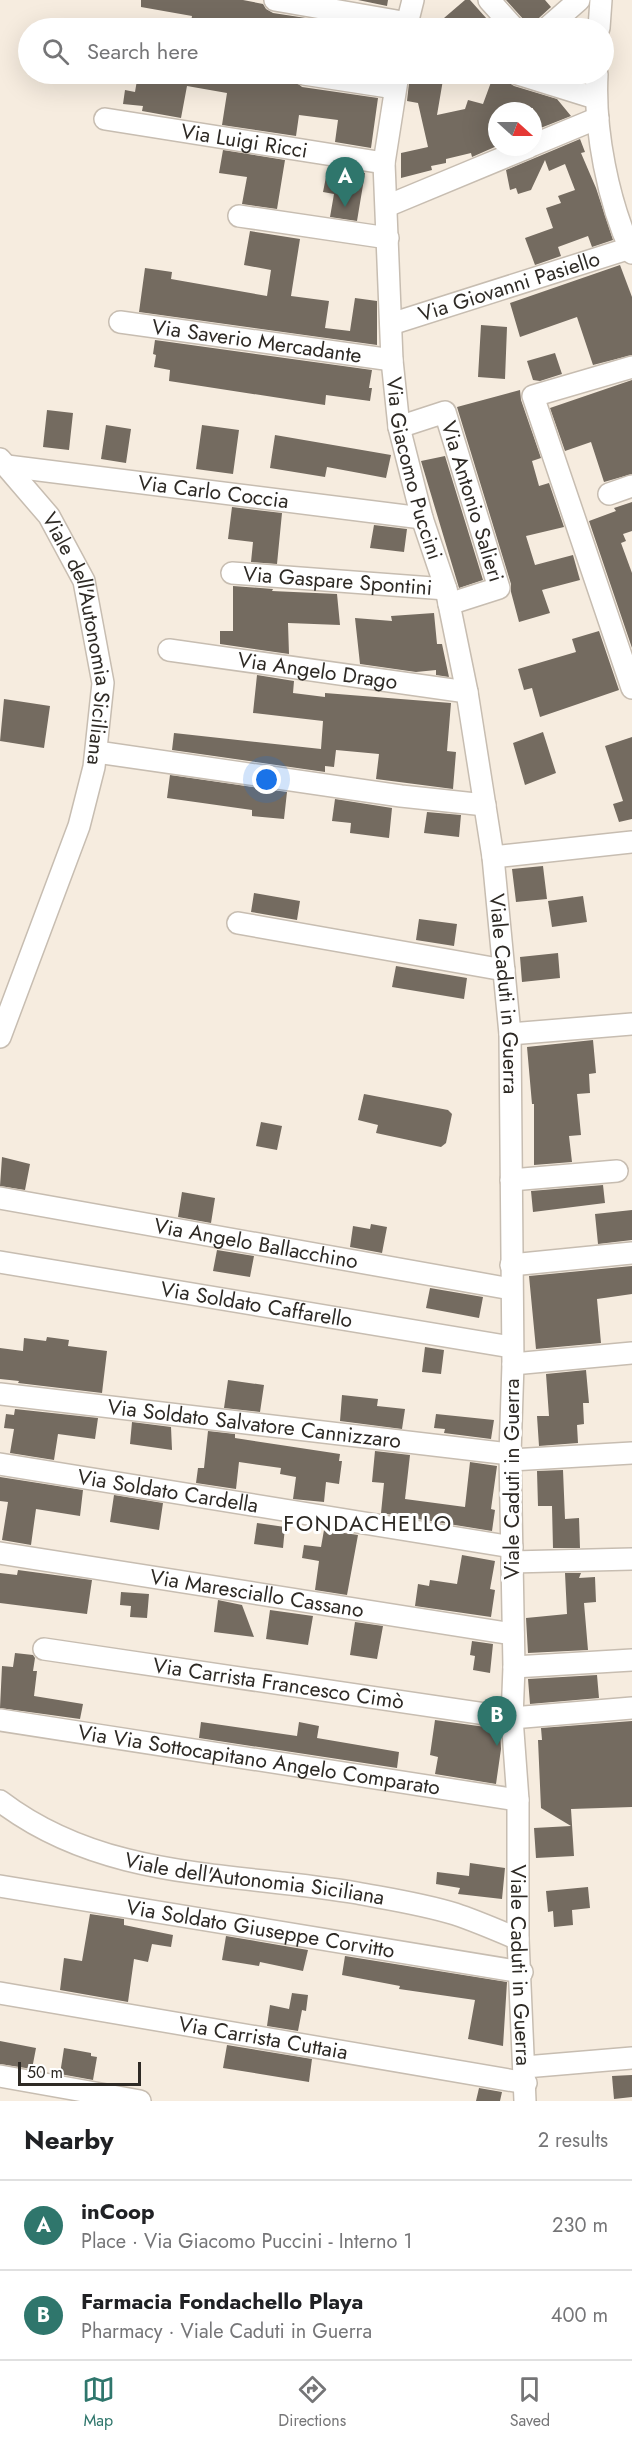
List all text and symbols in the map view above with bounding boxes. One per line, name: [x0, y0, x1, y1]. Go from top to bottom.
search box: [18, 18, 614, 84]
icon: search: [39, 35, 72, 68]
text: Search here: [87, 35, 198, 67]
north arrow: [488, 102, 542, 156]
street label: Via Luigi Ricci: [179, 116, 310, 166]
pin: A: [326, 158, 364, 207]
street label: Via Giovanni Pasiello: [415, 244, 604, 329]
street label: Via Saverio Mercadante: [150, 312, 364, 371]
street label: Via Giacomo Puccini: [379, 375, 450, 564]
street label: Via Antonio Salieri: [434, 417, 511, 586]
street label: Via Carlo Coccia: [136, 468, 290, 516]
street label: Viale dell'Autonomia Siciliana: [35, 507, 118, 767]
street label: Via Gaspare Spontini: [242, 559, 433, 603]
street label: Via Angelo Drago: [236, 645, 399, 697]
your location: [252, 765, 281, 794]
street label: Viale Caduti in Guerra: [482, 892, 526, 1094]
street label: Via Angelo Ballacchino: [152, 1211, 360, 1276]
street label: Via Soldato Caffarello: [158, 1274, 355, 1335]
street label: Viale Caduti in Guerra: [497, 1378, 527, 1580]
street label: Via Soldato Salvatore Cannizzaro: [106, 1392, 403, 1456]
street label: Via Soldato Cardella: [75, 1462, 260, 1521]
district label: FONDACHELLO: [283, 1507, 453, 1539]
street label: Via Maresciallo Cassano: [148, 1562, 366, 1625]
street label: Via Carrista Francesco Cimò: [151, 1650, 406, 1717]
pin: B: [478, 1696, 516, 1746]
street label: Via Via Sottocapitano Angelo Comparato: [76, 1717, 442, 1803]
street label: Viale dell'Autonomia Siciliana: [121, 1845, 387, 1913]
street label: Viale Caduti in Guerra: [503, 1865, 538, 2066]
street label: Via Soldato Giuseppe Corvitto: [124, 1892, 397, 1966]
street label: Via Carrista Cuttaia: [176, 2009, 350, 2067]
scale bar: [18, 2059, 141, 2086]
text: 50 m: [27, 2061, 63, 2084]
text: Nearby: [24, 2121, 113, 2159]
text: 2 results: [538, 2126, 608, 2155]
text: inCoop: [81, 2195, 155, 2227]
text: A: [36, 2211, 51, 2240]
text: 230 m: [552, 2211, 608, 2240]
text: Place · Via Giacomo Puccini - Interno 1: [81, 2227, 412, 2256]
text: Farmacia Fondachello Playa: [81, 2285, 363, 2317]
text: B: [37, 2301, 50, 2330]
text: 400 m: [551, 2301, 608, 2330]
text: Pharmacy · Viale Caduti in Guerra: [81, 2317, 372, 2346]
tab: Map: [82, 2373, 115, 2432]
tab: Directions: [278, 2373, 346, 2432]
tab: Saved: [510, 2373, 550, 2432]

